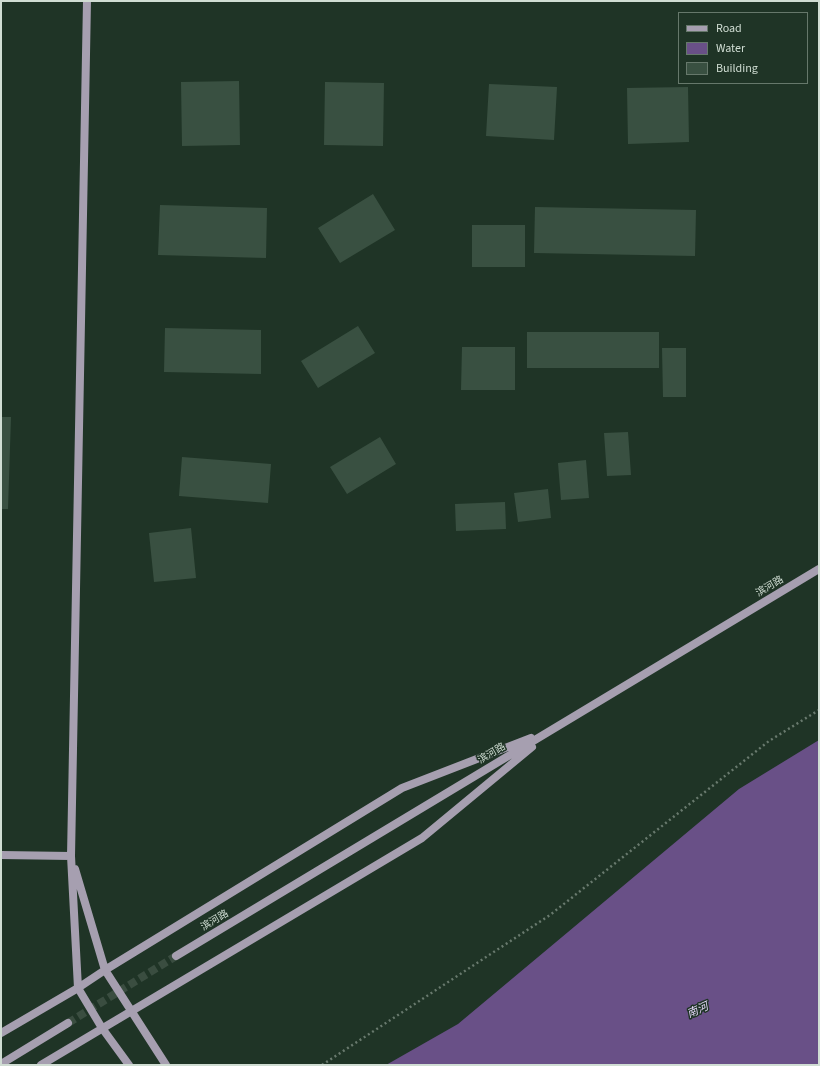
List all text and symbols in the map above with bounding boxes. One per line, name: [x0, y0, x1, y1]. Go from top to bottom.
legend: [678, 12, 808, 84]
text: Road: [716, 20, 742, 37]
text: Water: [716, 40, 745, 57]
text: Building: [716, 60, 758, 77]
street label: 滨河路: [754, 574, 786, 600]
street label: 滨河路: [476, 741, 508, 767]
street label: 滨河路: [199, 908, 231, 934]
water label: 南河: [685, 1000, 711, 1022]

